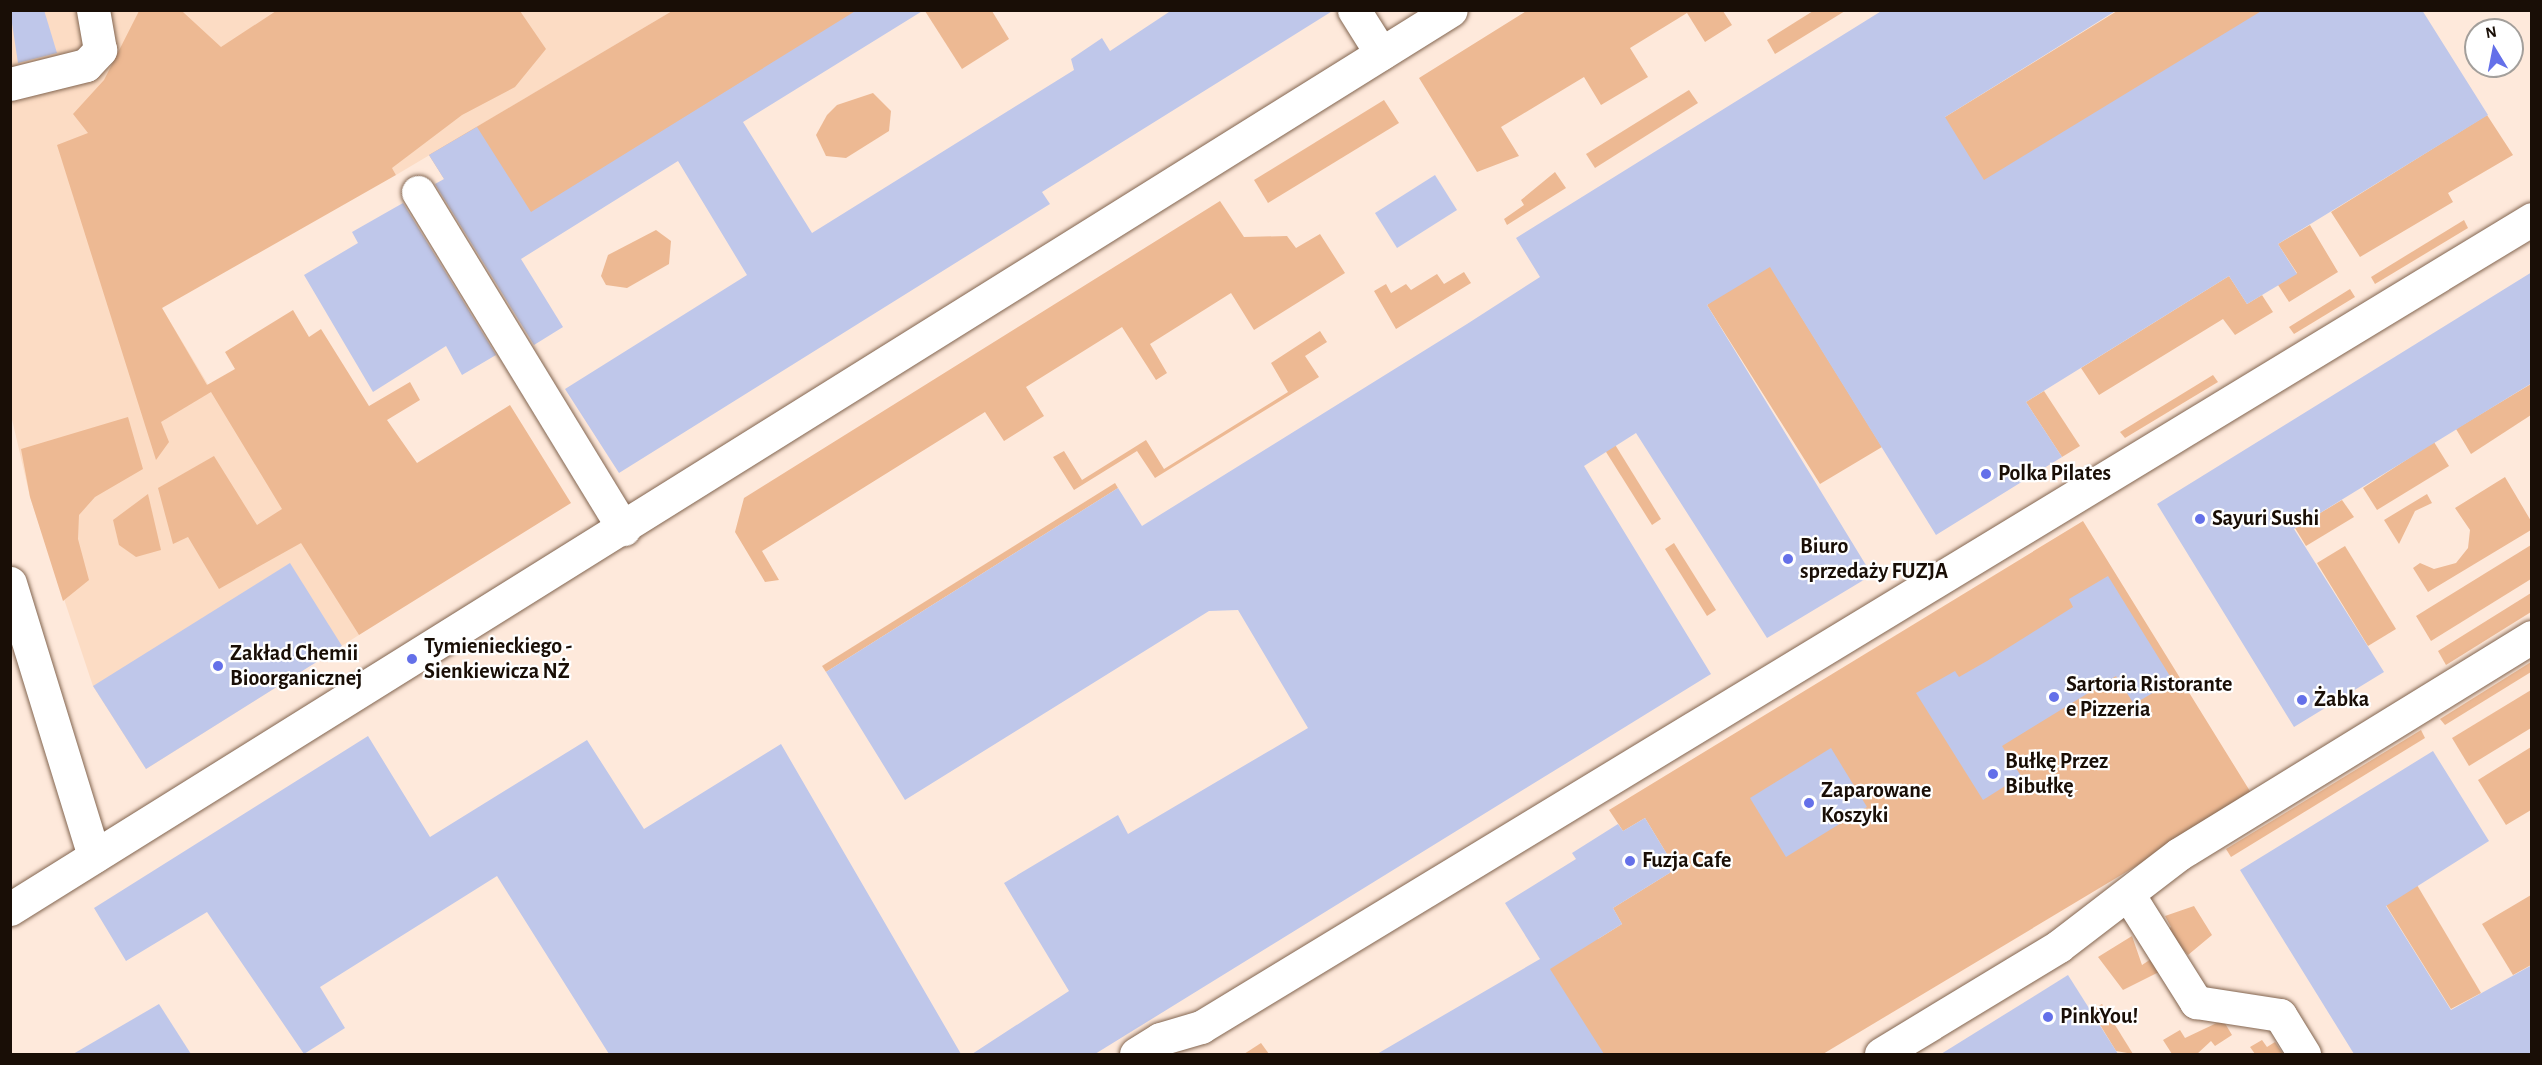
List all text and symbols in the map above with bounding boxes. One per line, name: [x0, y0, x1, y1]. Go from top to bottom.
north arrow: [2464, 18, 2524, 78]
text: N: [2484, 23, 2498, 41]
place label: Polka Pilates: [1998, 461, 2111, 487]
marker: Polka Pilates: [1979, 467, 1993, 481]
place label: Sayuri Sushi: [2212, 506, 2319, 532]
marker: Sayuri Sushi: [2193, 512, 2207, 526]
place label: Biuro sprzedaży FUZJA: [1800, 533, 1948, 584]
marker: Biuro sprzedaży FUZJA: [1781, 552, 1795, 566]
place label: Tymienieckiego - Sienkiewicza NŻ: [424, 633, 572, 684]
place label: Zakład Chemii Bioorganicznej: [230, 640, 362, 692]
marker: Tymienieckiego - Sienkiewicza NŻ: [405, 652, 419, 666]
marker: Zakład Chemii Bioorganicznej: [211, 659, 225, 673]
place label: Sartoria Ristorante e Pizzeria: [2066, 671, 2232, 722]
place label: Żabka: [2314, 687, 2369, 713]
marker: Sartoria Ristorante e Pizzeria: [2047, 690, 2061, 704]
marker: Żabka: [2295, 693, 2309, 707]
place label: Bułkę Przez Bibułkę: [2005, 748, 2108, 800]
marker: Bułkę Przez Bibułkę: [1986, 767, 2000, 781]
place label: Zaparowane Koszyki: [1821, 777, 1931, 828]
marker: Zaparowane Koszyki: [1802, 796, 1816, 810]
place label: Fuzja Cafe: [1642, 848, 1731, 874]
marker: Fuzja Cafe: [1623, 854, 1637, 868]
place label: PinkYou!: [2060, 1004, 2138, 1030]
marker: PinkYou!: [2041, 1010, 2055, 1024]

